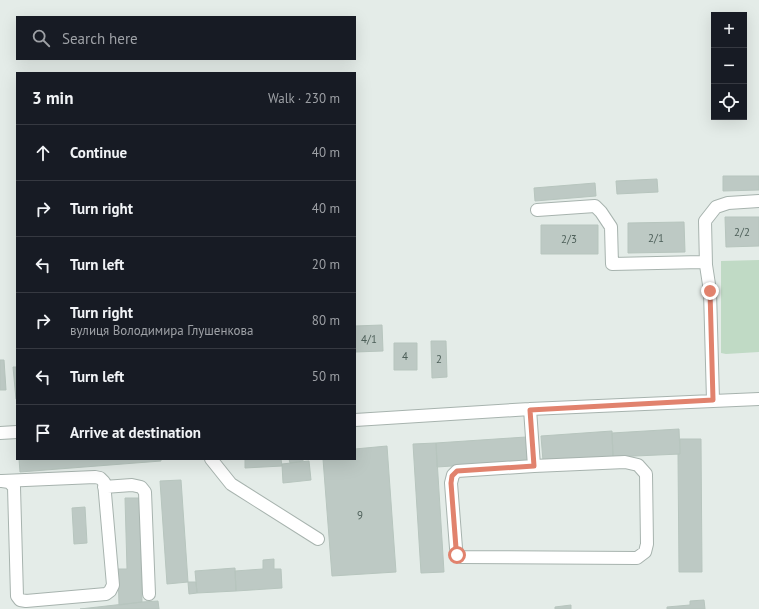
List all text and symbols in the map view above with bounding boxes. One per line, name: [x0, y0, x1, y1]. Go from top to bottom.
map controls: [711, 12, 747, 120]
button: +: [711, 12, 747, 48]
search box: [16, 16, 356, 60]
icon: search: [30, 27, 52, 49]
text: Search here: [62, 29, 138, 48]
button: −: [711, 48, 747, 84]
button: locate: [711, 84, 747, 120]
text: 3 min: [32, 87, 73, 109]
text: Walk · 230 m: [268, 90, 340, 107]
icon: ahead: [32, 142, 54, 164]
text: Continue: [70, 143, 127, 162]
text: 40 m: [312, 144, 340, 161]
icon: right: [32, 198, 54, 220]
text: Turn right: [70, 199, 133, 218]
text: 40 m: [312, 200, 340, 217]
house number: 2/2: [734, 225, 750, 239]
house number: 2/1: [648, 231, 664, 245]
house number: 2/3: [561, 232, 577, 246]
icon: left: [32, 254, 54, 276]
text: Turn left: [70, 255, 124, 274]
text: 20 m: [312, 256, 340, 273]
route end: [701, 282, 719, 300]
text: Turn right: [70, 303, 133, 322]
icon: right: [32, 310, 54, 332]
text: 80 m: [312, 312, 340, 329]
text: вулиця Володимира Глушенкова: [70, 322, 253, 339]
house number: 4/1: [361, 332, 377, 346]
house number: 4: [402, 349, 408, 363]
house number: 2: [436, 352, 442, 366]
icon: left: [32, 366, 54, 388]
text: Turn left: [70, 367, 124, 386]
text: 50 m: [312, 368, 340, 385]
icon: arrive: [32, 422, 54, 444]
text: Arrive at destination: [70, 423, 201, 442]
house number: 9: [357, 508, 363, 522]
route start: [448, 546, 466, 564]

